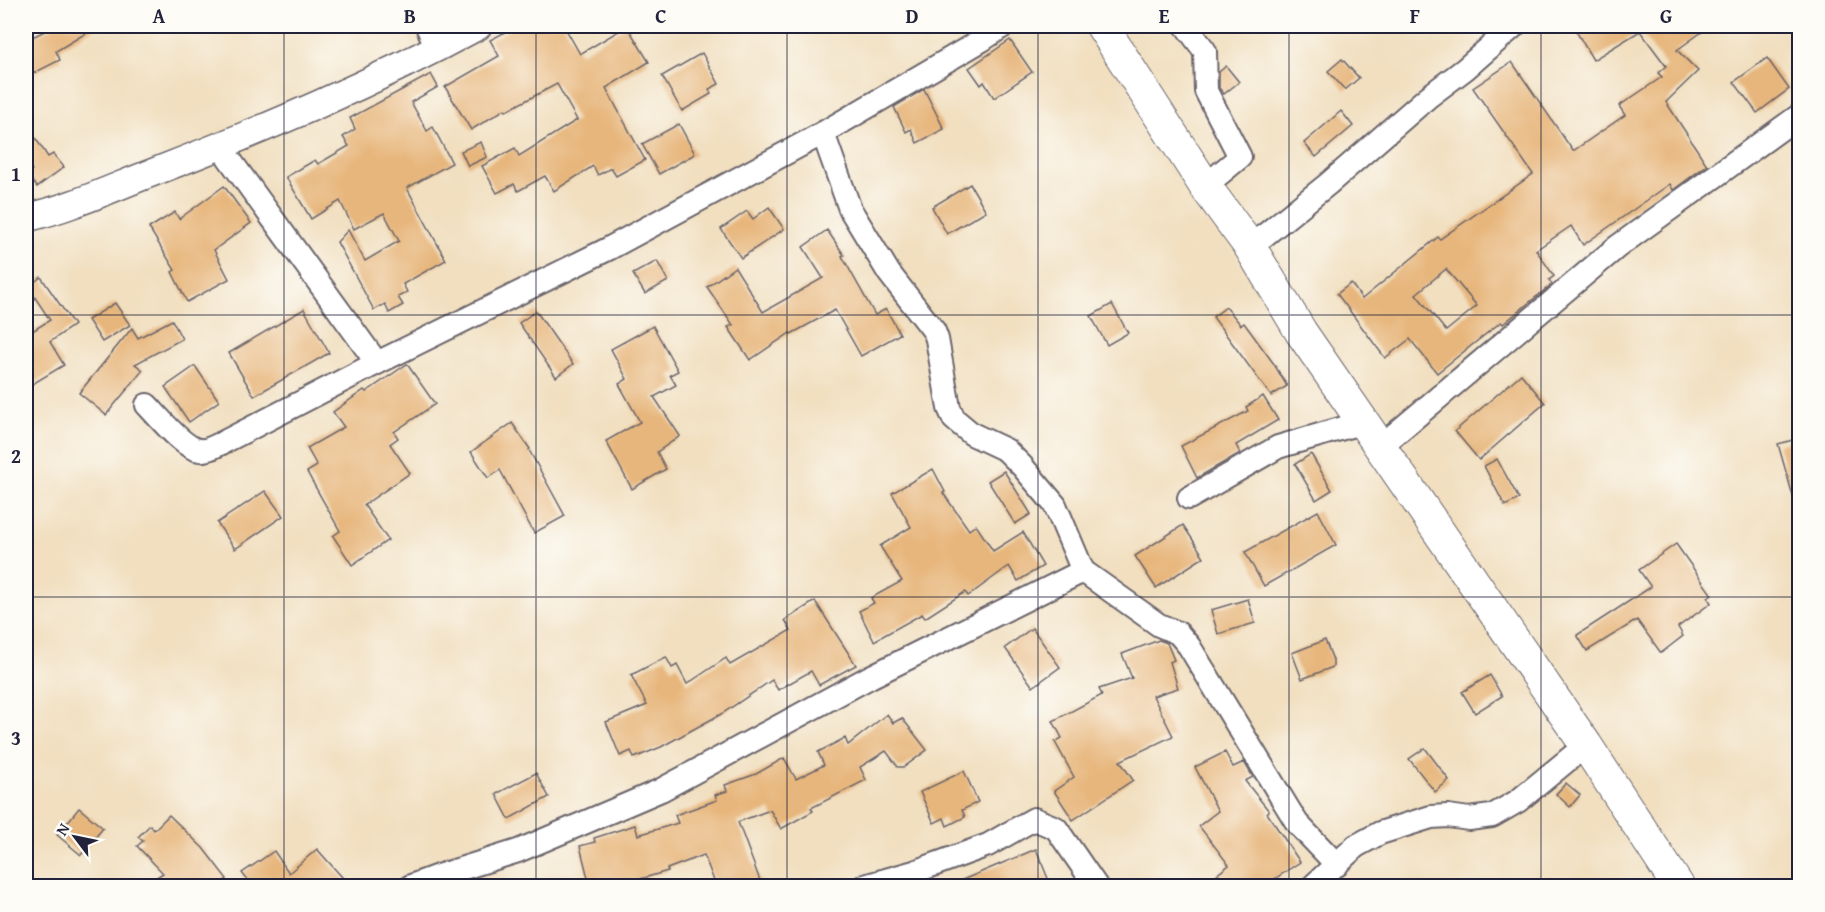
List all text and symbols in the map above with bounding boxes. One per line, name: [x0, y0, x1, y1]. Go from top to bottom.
text: A: [153, 1, 166, 30]
text: B: [404, 1, 416, 30]
text: C: [655, 1, 667, 30]
text: D: [905, 1, 919, 30]
text: E: [1159, 1, 1170, 30]
text: F: [1410, 1, 1420, 30]
text: G: [1660, 1, 1672, 30]
text: 1: [11, 159, 21, 188]
text: 2: [11, 441, 21, 470]
text: 3: [11, 723, 21, 752]
north arrow: [45, 807, 105, 867]
text: N: [49, 818, 75, 840]

